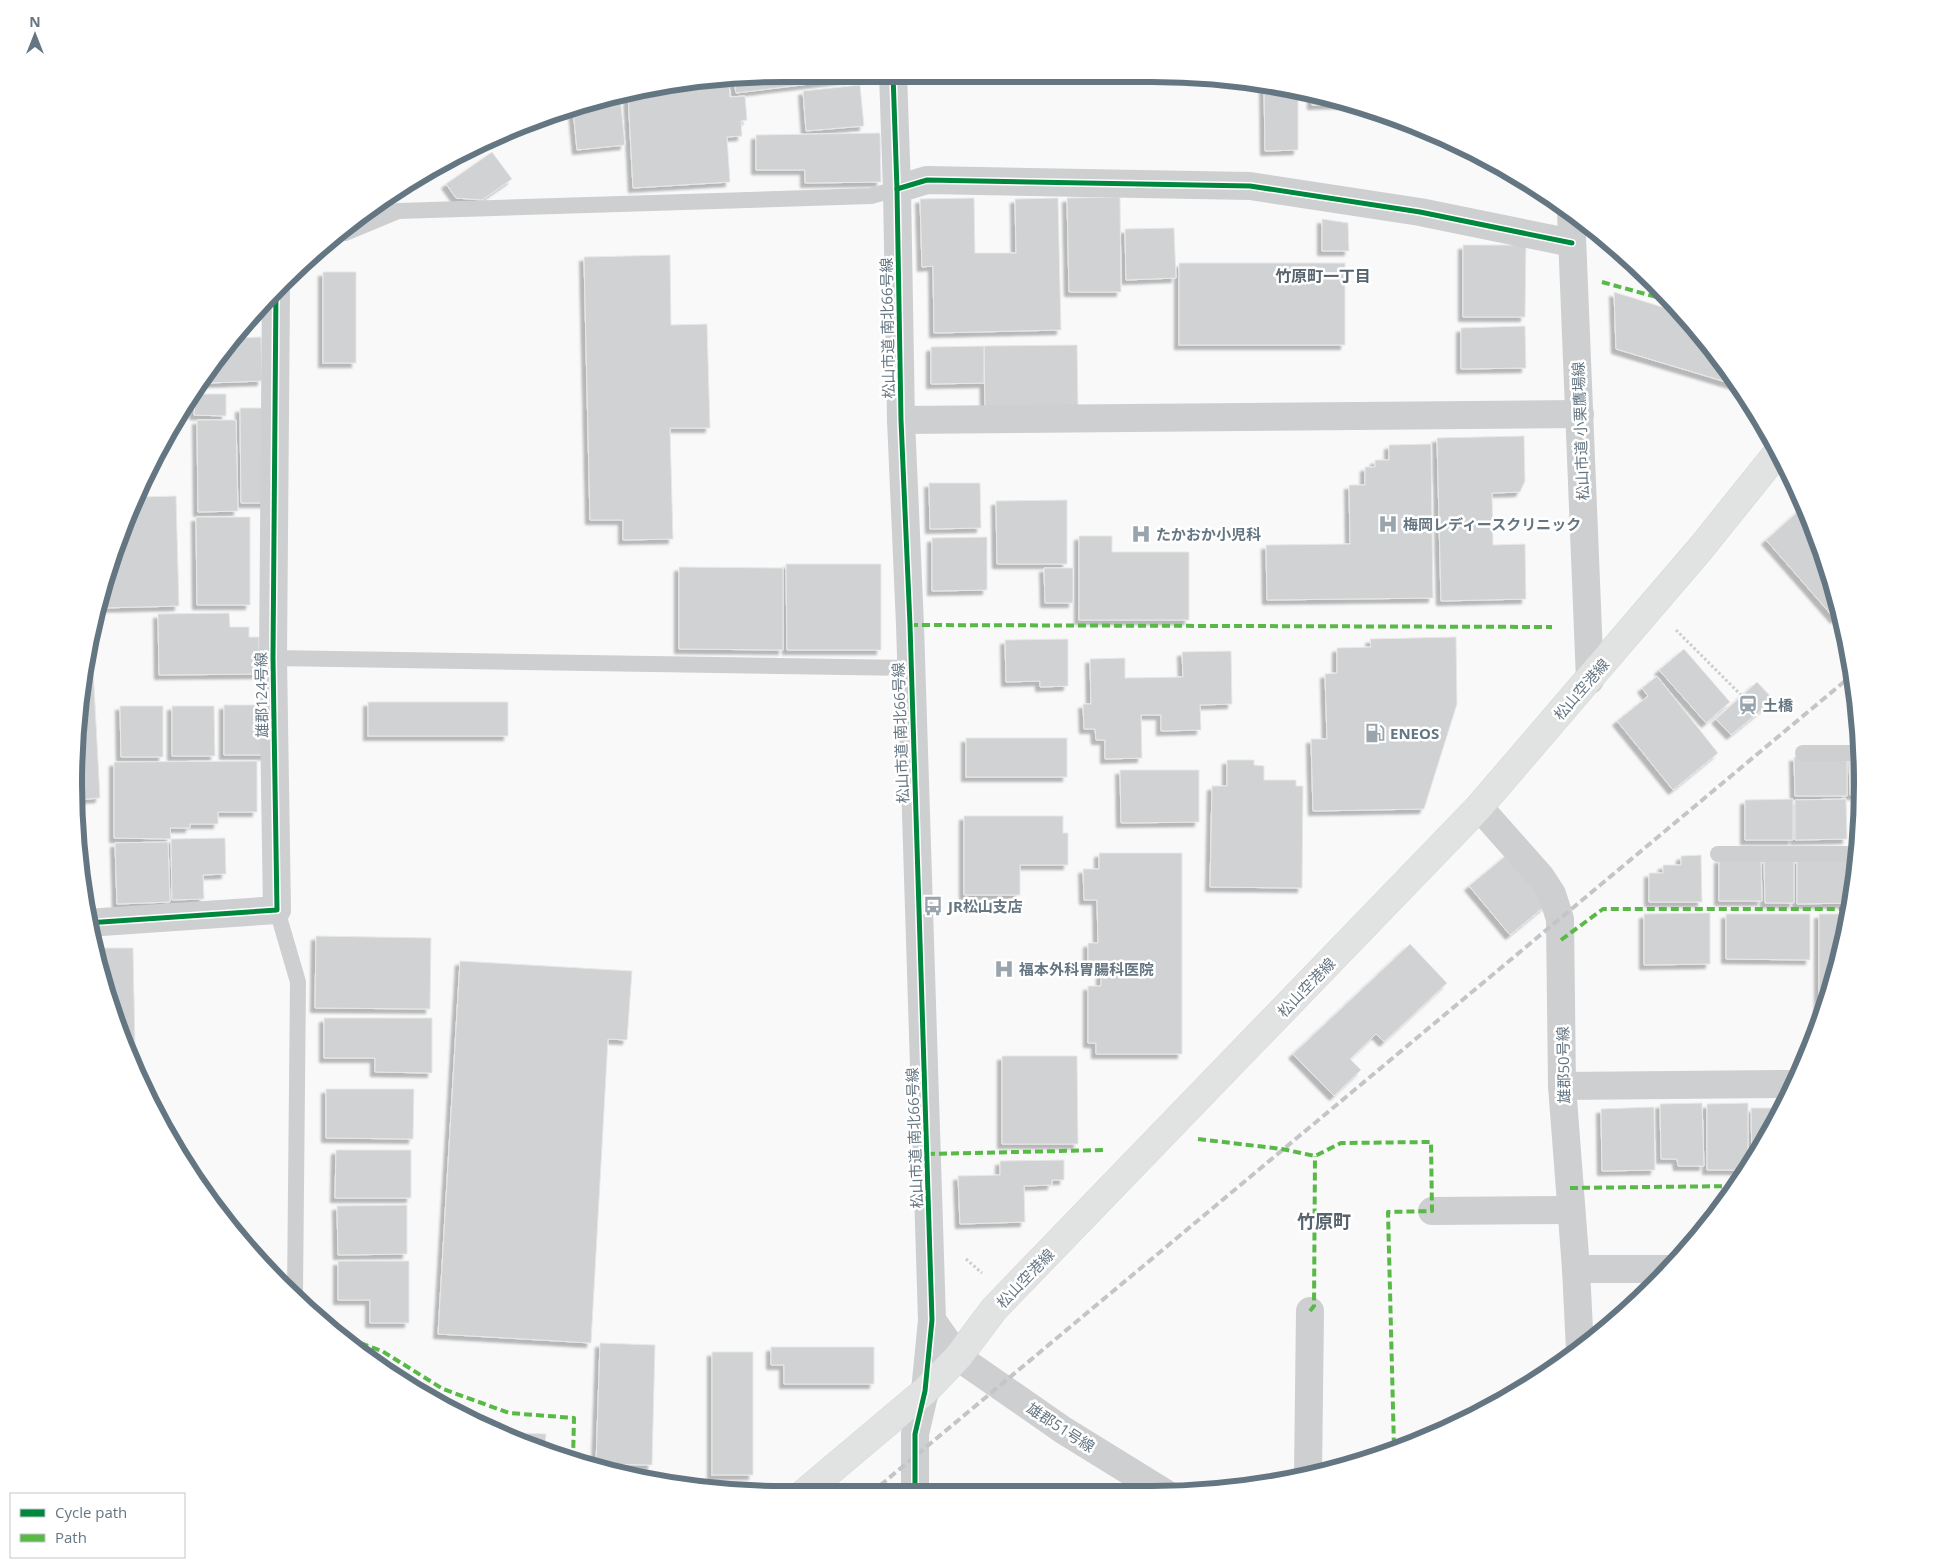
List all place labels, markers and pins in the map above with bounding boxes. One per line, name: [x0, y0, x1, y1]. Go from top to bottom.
hospital icon: 梅岡レディースクリニック: [1377, 513, 1399, 535]
place label: 梅岡レディースクリニック: [1403, 514, 1581, 534]
hospital icon: たかおか小児科: [1130, 523, 1152, 545]
place label: たかおか小児科: [1156, 524, 1261, 544]
station icon: 土橋: [1737, 694, 1759, 716]
place label: 土橋: [1763, 695, 1794, 715]
fuel station icon: ENEOS: [1364, 722, 1386, 744]
place label: ENEOS: [1390, 723, 1439, 743]
bus stop icon: JR松山支店: [922, 895, 944, 917]
place label: JR松山支店: [946, 896, 1023, 916]
hospital icon: 福本外科胃腸科医院: [993, 958, 1015, 980]
place label: 福本外科胃腸科医院: [1018, 959, 1154, 979]

